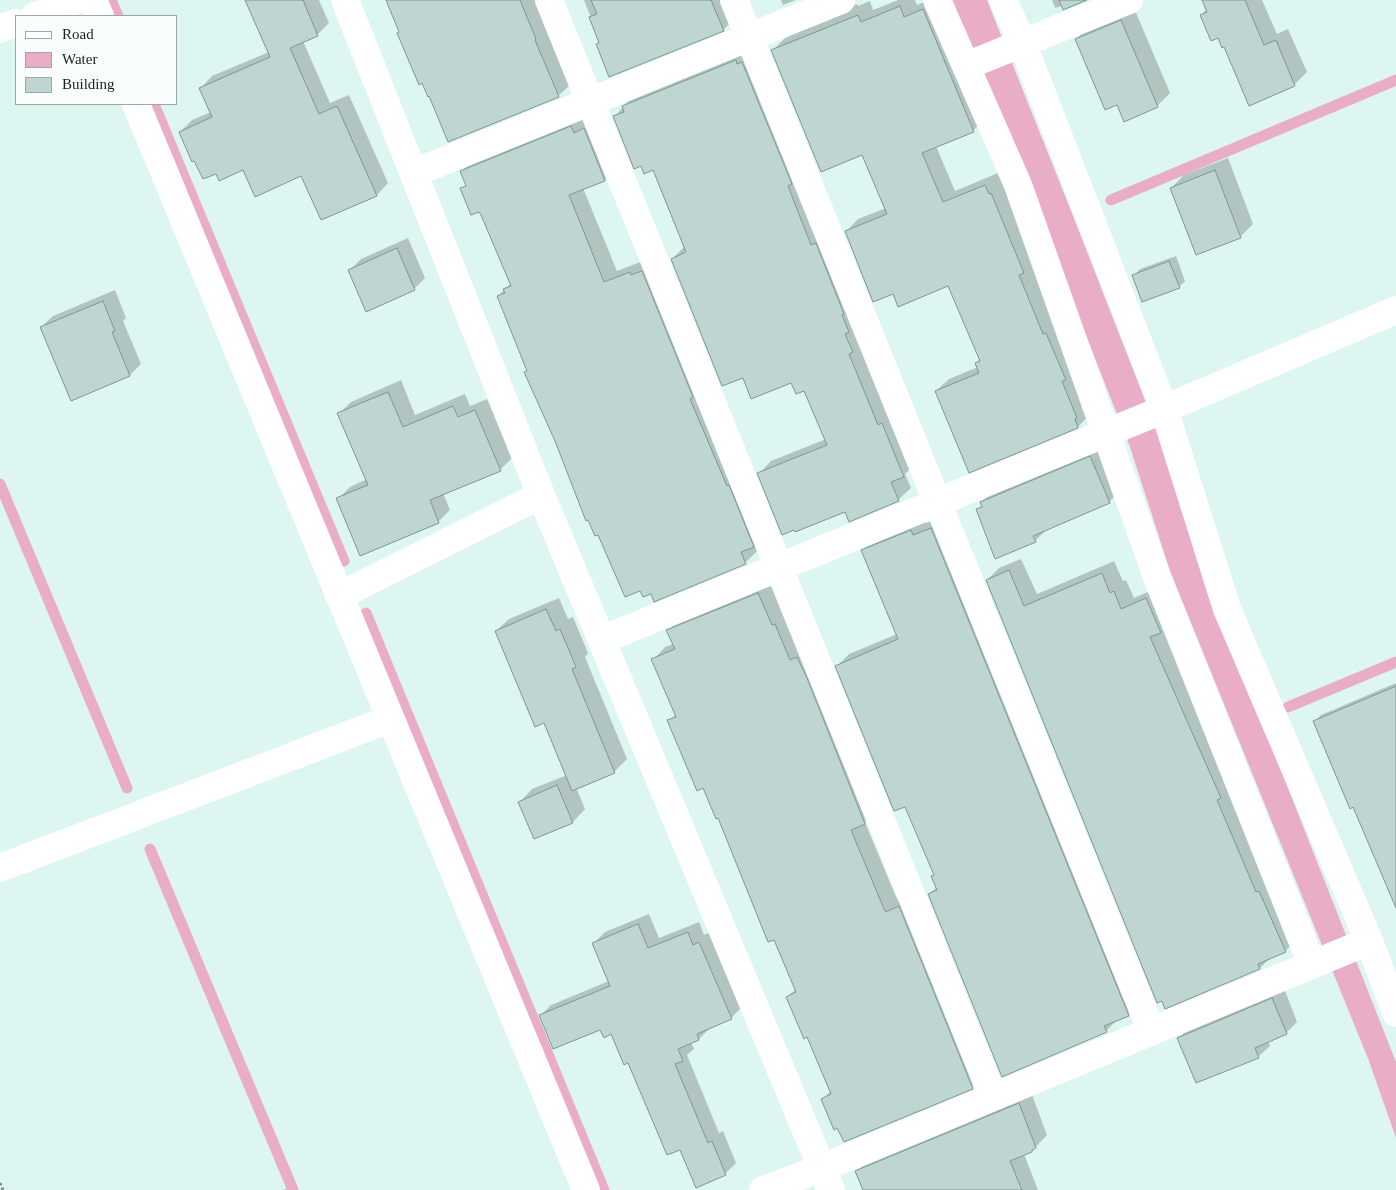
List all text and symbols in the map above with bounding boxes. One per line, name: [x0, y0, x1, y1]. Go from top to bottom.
legend: [15, 15, 178, 105]
text: Road: [62, 26, 94, 42]
text: Water: [62, 51, 97, 67]
text: Building: [62, 76, 115, 92]

